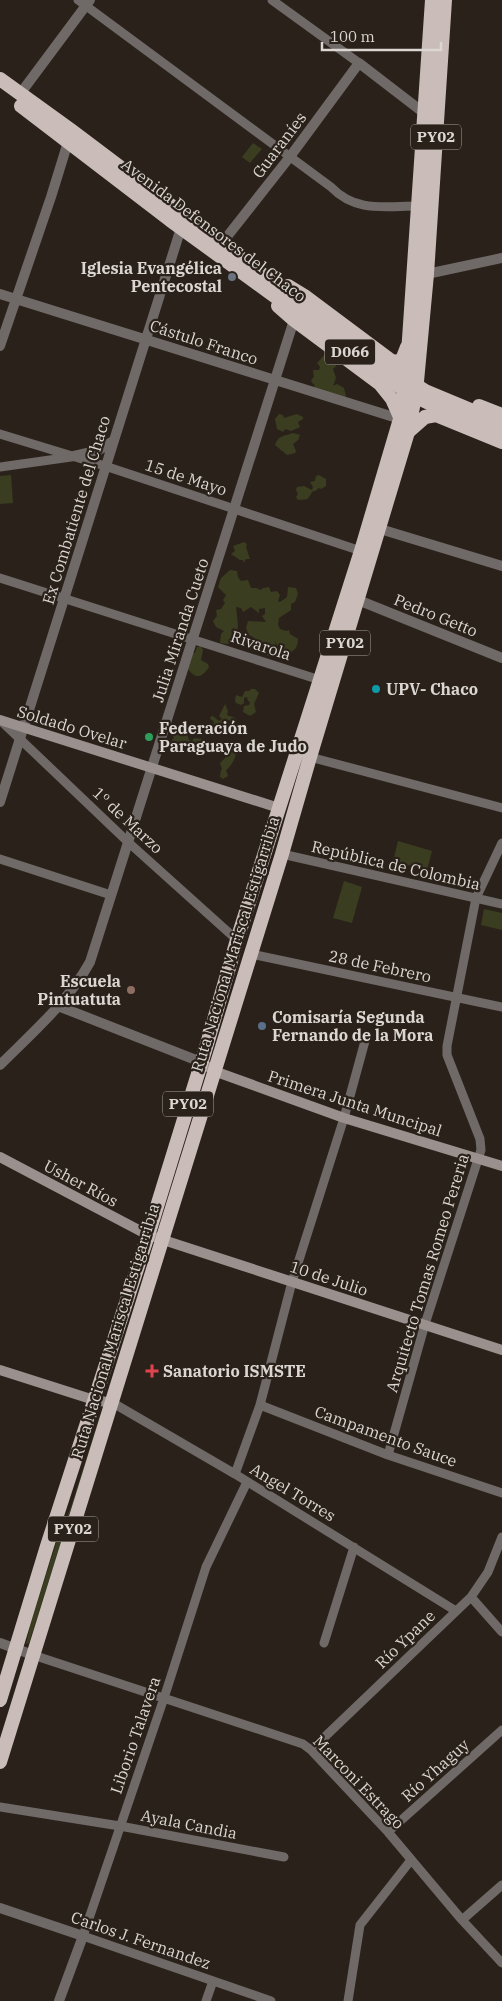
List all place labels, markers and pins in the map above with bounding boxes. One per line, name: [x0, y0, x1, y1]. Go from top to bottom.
place label: Iglesia Evangélica Pentecostal: [81, 258, 222, 296]
marker: Iglesia Evangélica Pentecostal: [226, 271, 238, 283]
place label: UPV- Chaco: [386, 679, 478, 699]
marker: UPV- Chaco: [370, 683, 382, 695]
place label: Federación Paraguaya de Judo: [159, 718, 307, 756]
marker: Federación Paraguaya de Judo: [143, 731, 155, 743]
place label: Escuela Pintuatuta: [37, 971, 121, 1009]
marker: Escuela Pintuatuta: [125, 984, 137, 996]
place label: Comisaría Segunda Fernando de la Mora: [272, 1007, 433, 1045]
marker: Comisaría Segunda Fernando de la Mora: [256, 1020, 268, 1032]
place label: Sanatorio ISMSTE: [163, 1361, 306, 1381]
marker: Sanatorio ISMSTE: [145, 1364, 159, 1378]

